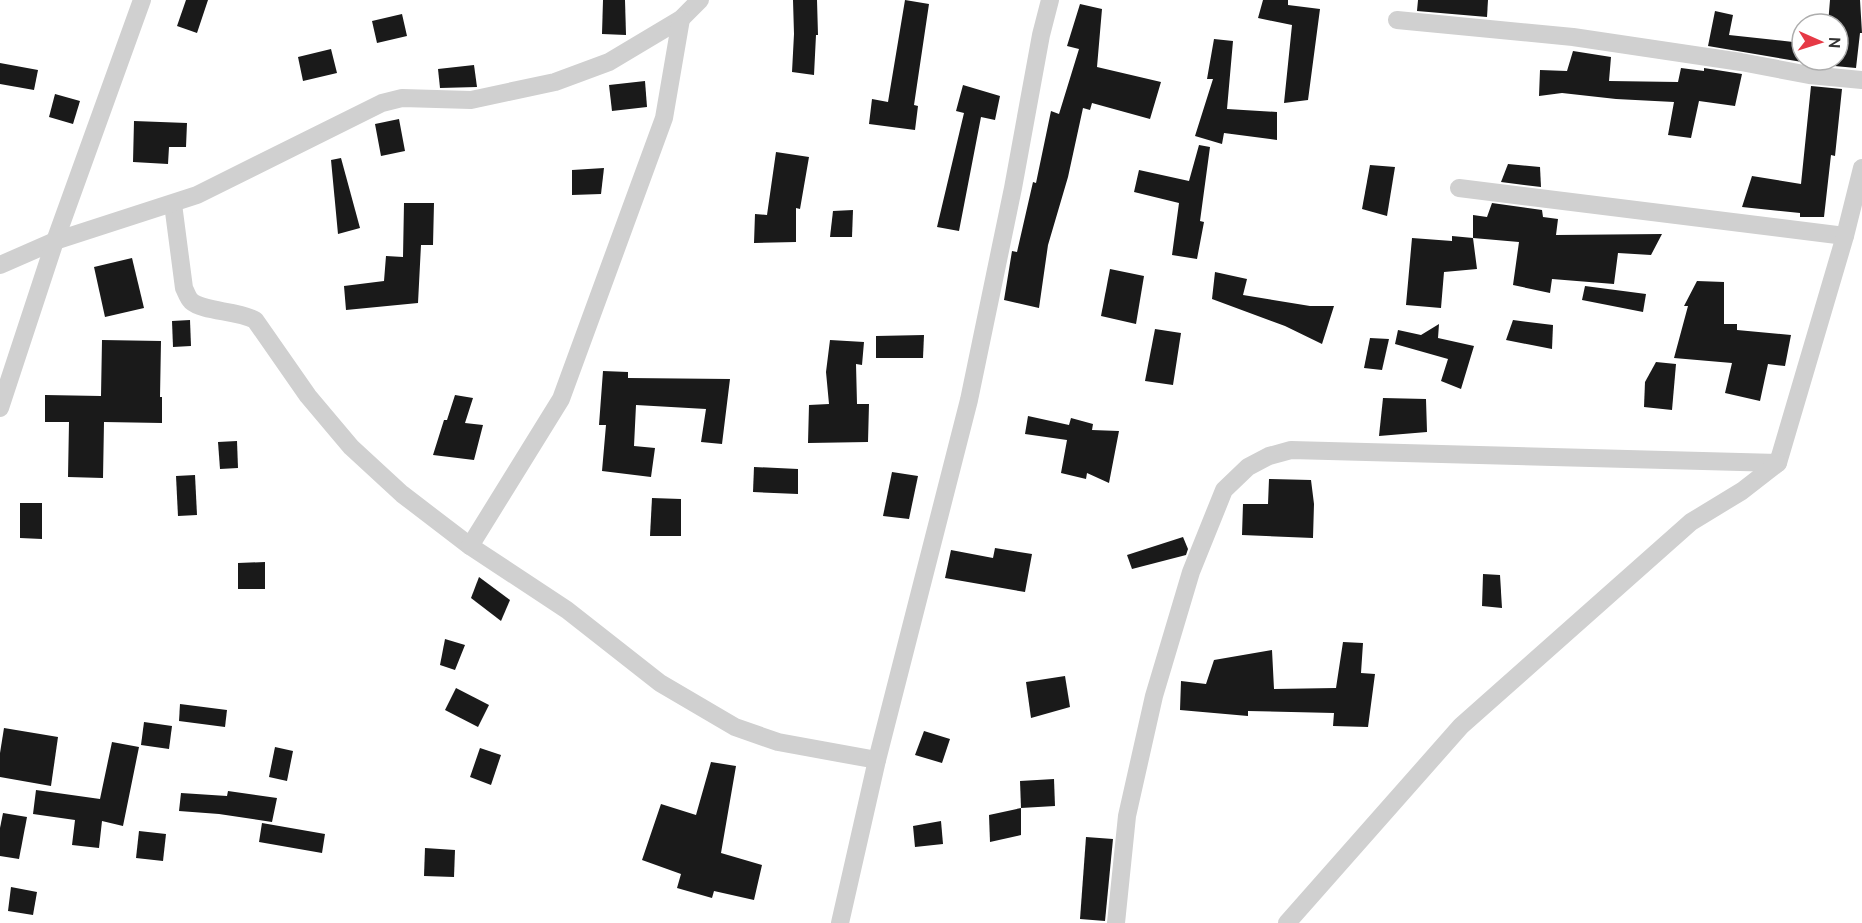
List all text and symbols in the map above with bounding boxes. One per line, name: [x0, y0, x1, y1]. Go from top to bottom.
north arrow: [1790, 12, 1850, 72]
text: N: [1825, 37, 1844, 49]

